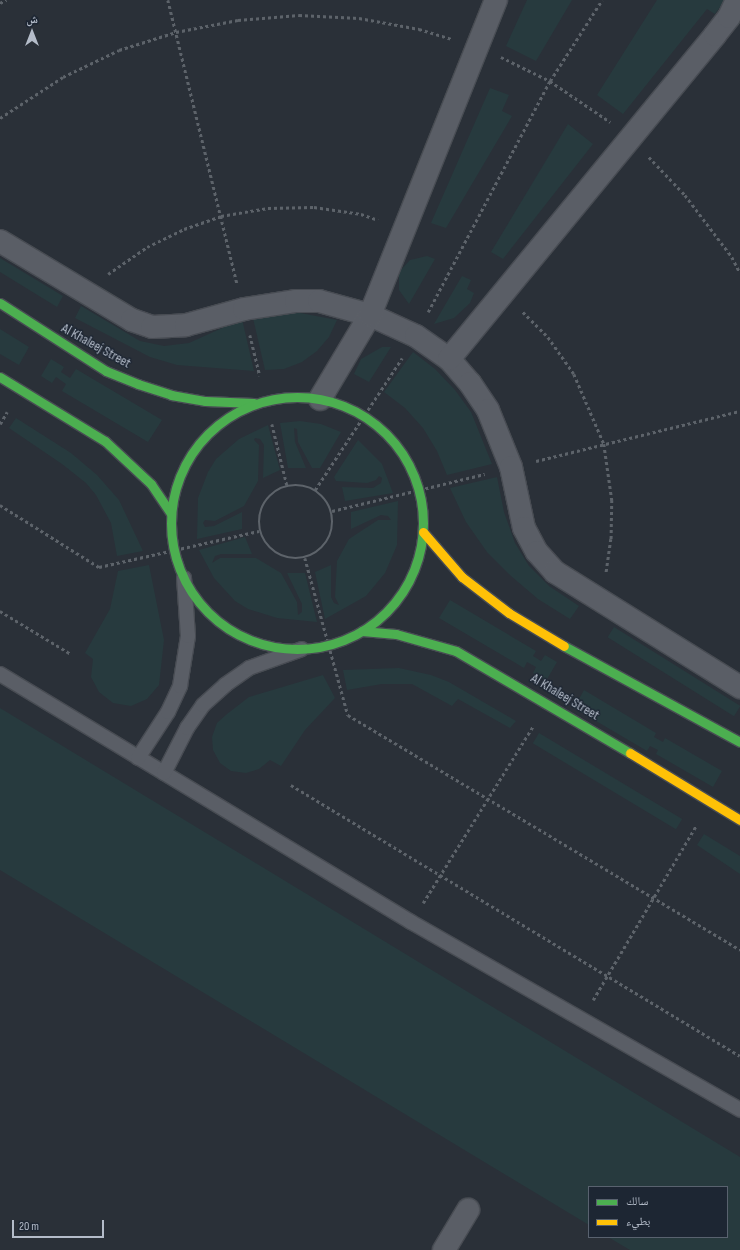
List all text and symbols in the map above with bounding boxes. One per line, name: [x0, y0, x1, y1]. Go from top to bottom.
north arrow: [12, 12, 52, 52]
text: ش: [26, 13, 38, 26]
street label: Al Khaleej Street: [58, 320, 134, 372]
street label: Al Khaleej Street: [528, 670, 602, 724]
legend: [588, 1186, 728, 1238]
text: سالك: [626, 1194, 648, 1209]
scale bar: [14, 1212, 106, 1238]
text: بطيء: [626, 1214, 650, 1229]
text: 20 m: [19, 1219, 39, 1234]

